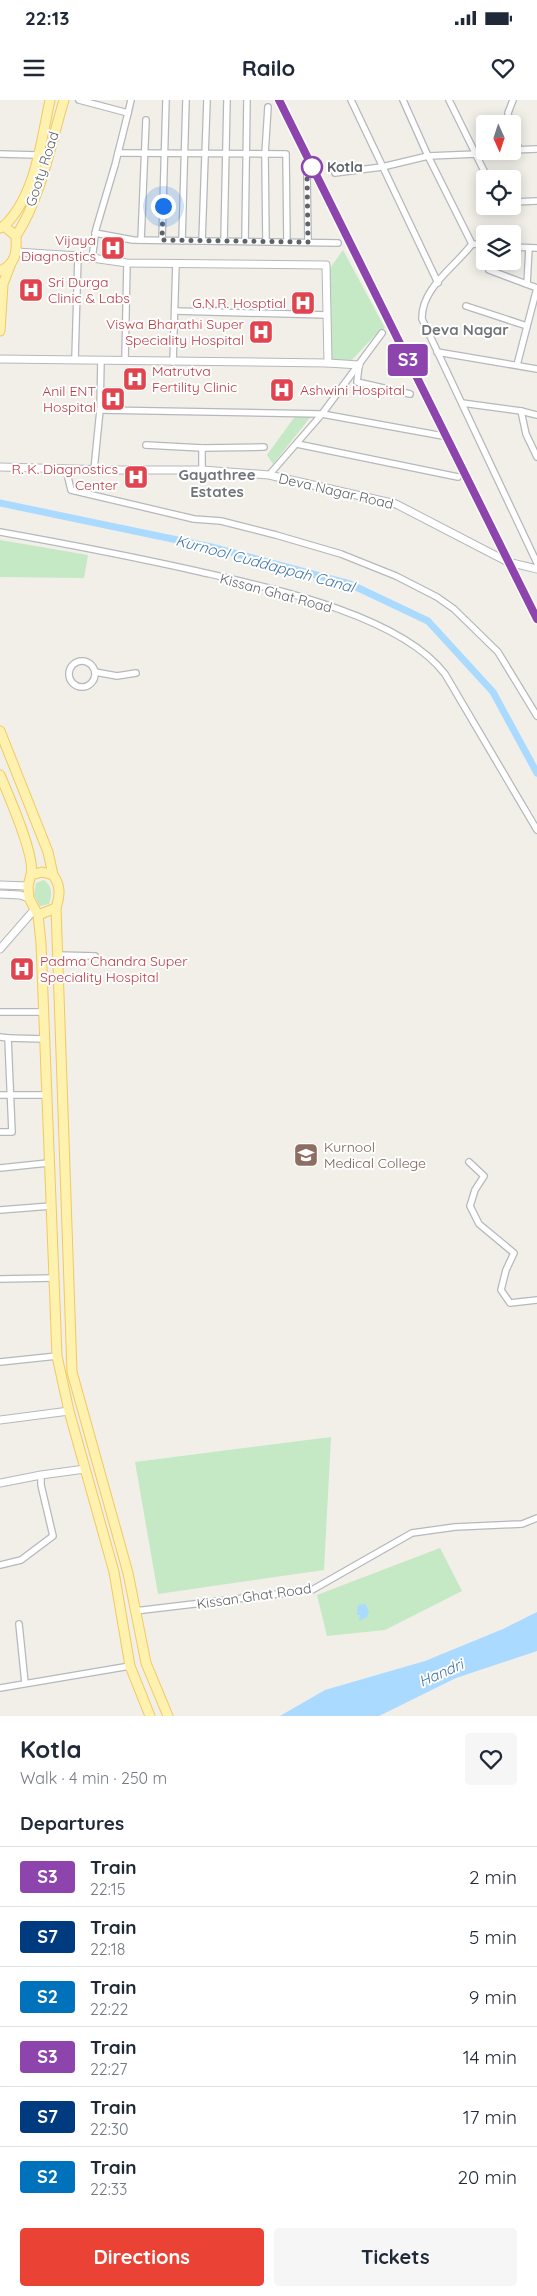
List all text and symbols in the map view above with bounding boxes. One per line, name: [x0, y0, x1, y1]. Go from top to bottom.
text: 22:13: [25, 6, 69, 30]
icon: menu: [20, 54, 48, 82]
text: Railo: [242, 54, 295, 82]
icon: heart: [489, 54, 517, 82]
north arrow: [476, 115, 521, 160]
map controls: [476, 115, 521, 270]
street label: Gooty Road: [21, 129, 63, 209]
marker: Kotla: [301, 156, 323, 178]
place label: Kotla: [327, 158, 363, 176]
button: locate: [476, 170, 521, 215]
your location: [151, 194, 176, 219]
button: layers: [476, 225, 521, 270]
place label: Vijaya Diagnostics: [21, 231, 96, 265]
hospital icon: Vijaya Diagnostics: [100, 235, 126, 261]
place label: Sri Durga Clinic & Labs: [48, 273, 130, 307]
hospital icon: Sri Durga Clinic & Labs: [18, 277, 44, 303]
hospital icon: G.N.R. Hosptial: [290, 290, 316, 316]
place label: G.N.R. Hosptial: [192, 294, 286, 312]
place label: Viswa Bharathi Super Speciality Hospital: [106, 315, 245, 349]
hospital icon: Viswa Bharathi Super Speciality Hospital: [248, 319, 274, 345]
district label: Deva Nagar: [421, 320, 509, 339]
line badge: S3: [386, 344, 430, 376]
text: S3: [398, 348, 418, 371]
place label: Matrutva Fertility Clinic: [152, 362, 237, 396]
hospital icon: Matrutva Fertility Clinic: [122, 366, 148, 392]
hospital icon: Ashwini Hospital: [269, 377, 295, 403]
place label: Ashwini Hospital: [300, 381, 405, 399]
place label: Anil ENT Hospital: [42, 382, 96, 416]
hospital icon: Anil ENT Hospital: [100, 386, 126, 412]
place label: R. K. Diagnostics Center: [12, 460, 119, 494]
hospital icon: R. K. Diagnostics Center: [123, 464, 149, 490]
district label: Gayathree Estates: [178, 465, 256, 501]
street label: Deva Nagar Road: [277, 469, 395, 513]
water label: Kurnool Cuddappah Canal: [174, 531, 358, 597]
street label: Kissan Ghat Road: [218, 569, 334, 617]
place label: Padma Chandra Super Speciality Hospital: [40, 952, 188, 986]
hospital icon: Padma Chandra Super Speciality Hospital: [9, 956, 35, 982]
place label: Kurnool Medical College: [324, 1138, 426, 1172]
school or university icon: Kurnool Medical College: [293, 1142, 319, 1168]
street label: Kissan Ghat Road: [196, 1579, 312, 1613]
water label: Handri: [416, 1654, 468, 1691]
button: heart: [465, 1733, 517, 1785]
text: Kotla: [20, 1734, 82, 1764]
text: Walk · 4 min · 250 m: [20, 1768, 167, 1788]
text: Departures: [20, 1811, 124, 1835]
text: Train: [90, 1855, 137, 1879]
text: S3: [37, 1865, 58, 1888]
text: 2 min: [469, 1865, 517, 1889]
text: 22:15: [90, 1879, 125, 1899]
text: Train: [90, 1915, 137, 1939]
text: S7: [37, 1925, 58, 1948]
text: 5 min: [469, 1925, 517, 1949]
text: 22:18: [90, 1939, 125, 1959]
text: Train: [90, 1975, 137, 1999]
text: S2: [37, 1985, 58, 2008]
text: 9 min: [469, 1985, 517, 2009]
text: 22:22: [90, 1999, 128, 2019]
text: Train: [90, 2035, 137, 2059]
text: S3: [37, 2045, 58, 2068]
text: 14 min: [463, 2045, 517, 2069]
text: 22:27: [90, 2059, 128, 2079]
text: Train: [90, 2095, 137, 2119]
text: S7: [37, 2105, 58, 2128]
text: 17 min: [463, 2105, 517, 2129]
text: 22:30: [90, 2119, 129, 2139]
text: Train: [90, 2155, 137, 2179]
text: S2: [37, 2165, 58, 2188]
text: 20 min: [458, 2165, 517, 2189]
text: 22:33: [90, 2179, 128, 2199]
button: Directions: [20, 2228, 264, 2286]
button: Tickets: [274, 2228, 517, 2286]

